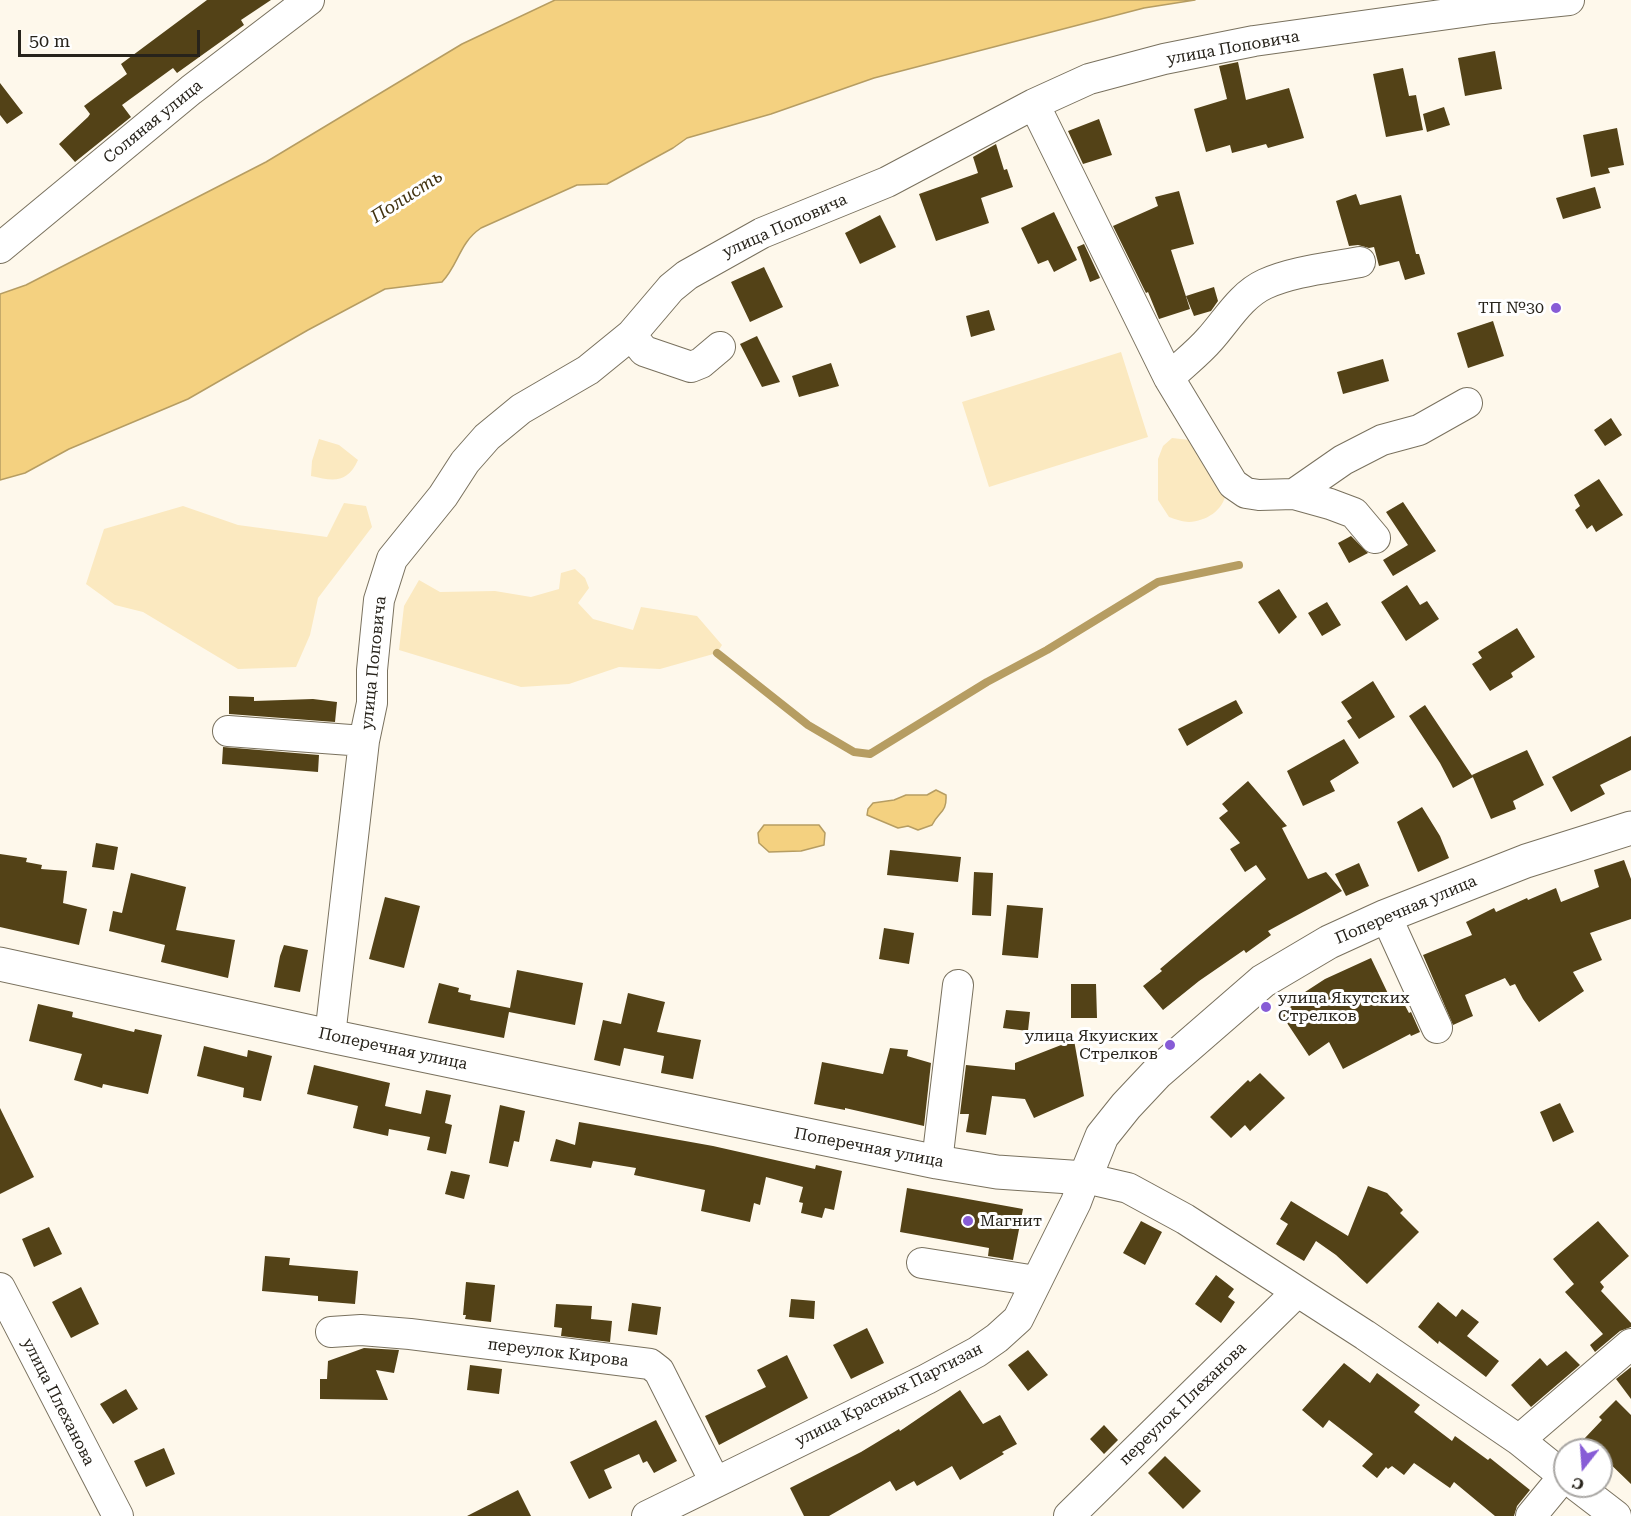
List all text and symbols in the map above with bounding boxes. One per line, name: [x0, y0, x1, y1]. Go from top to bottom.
scale bar: [21, 18, 202, 56]
street label: улица Поповича: [1165, 27, 1301, 69]
text: 50 m: [29, 30, 70, 51]
street label: Соляная улица: [100, 76, 206, 168]
water label: Полисть: [367, 166, 447, 228]
street label: улица Поповича: [720, 190, 850, 262]
place label: ТП №30: [1478, 298, 1544, 318]
marker: ТП №30: [1549, 301, 1563, 315]
street label: улица Поповича: [357, 595, 391, 731]
street label: Поперечная улица: [1332, 872, 1480, 948]
place label: улица Якутских Стрелков: [1278, 988, 1409, 1026]
marker: улица Якутских Стрелков: [1259, 1000, 1273, 1014]
street label: Поперечная улица: [317, 1024, 469, 1074]
place label: улица Якуиских Стрелков: [1025, 1026, 1158, 1064]
marker: улица Якуиских Стрелков: [1163, 1038, 1177, 1052]
street label: Поперечная улица: [793, 1124, 945, 1172]
place label: Магнит: [980, 1211, 1042, 1231]
marker: Магнит: [961, 1214, 975, 1228]
street label: улица Плеханова: [18, 1335, 98, 1469]
street label: переулок Кирова: [487, 1335, 629, 1371]
street label: переулок Плеханова: [1115, 1338, 1251, 1470]
street label: улица Красных Партизан: [792, 1339, 986, 1451]
north arrow: [1553, 1438, 1613, 1498]
text: С: [1570, 1473, 1586, 1495]

